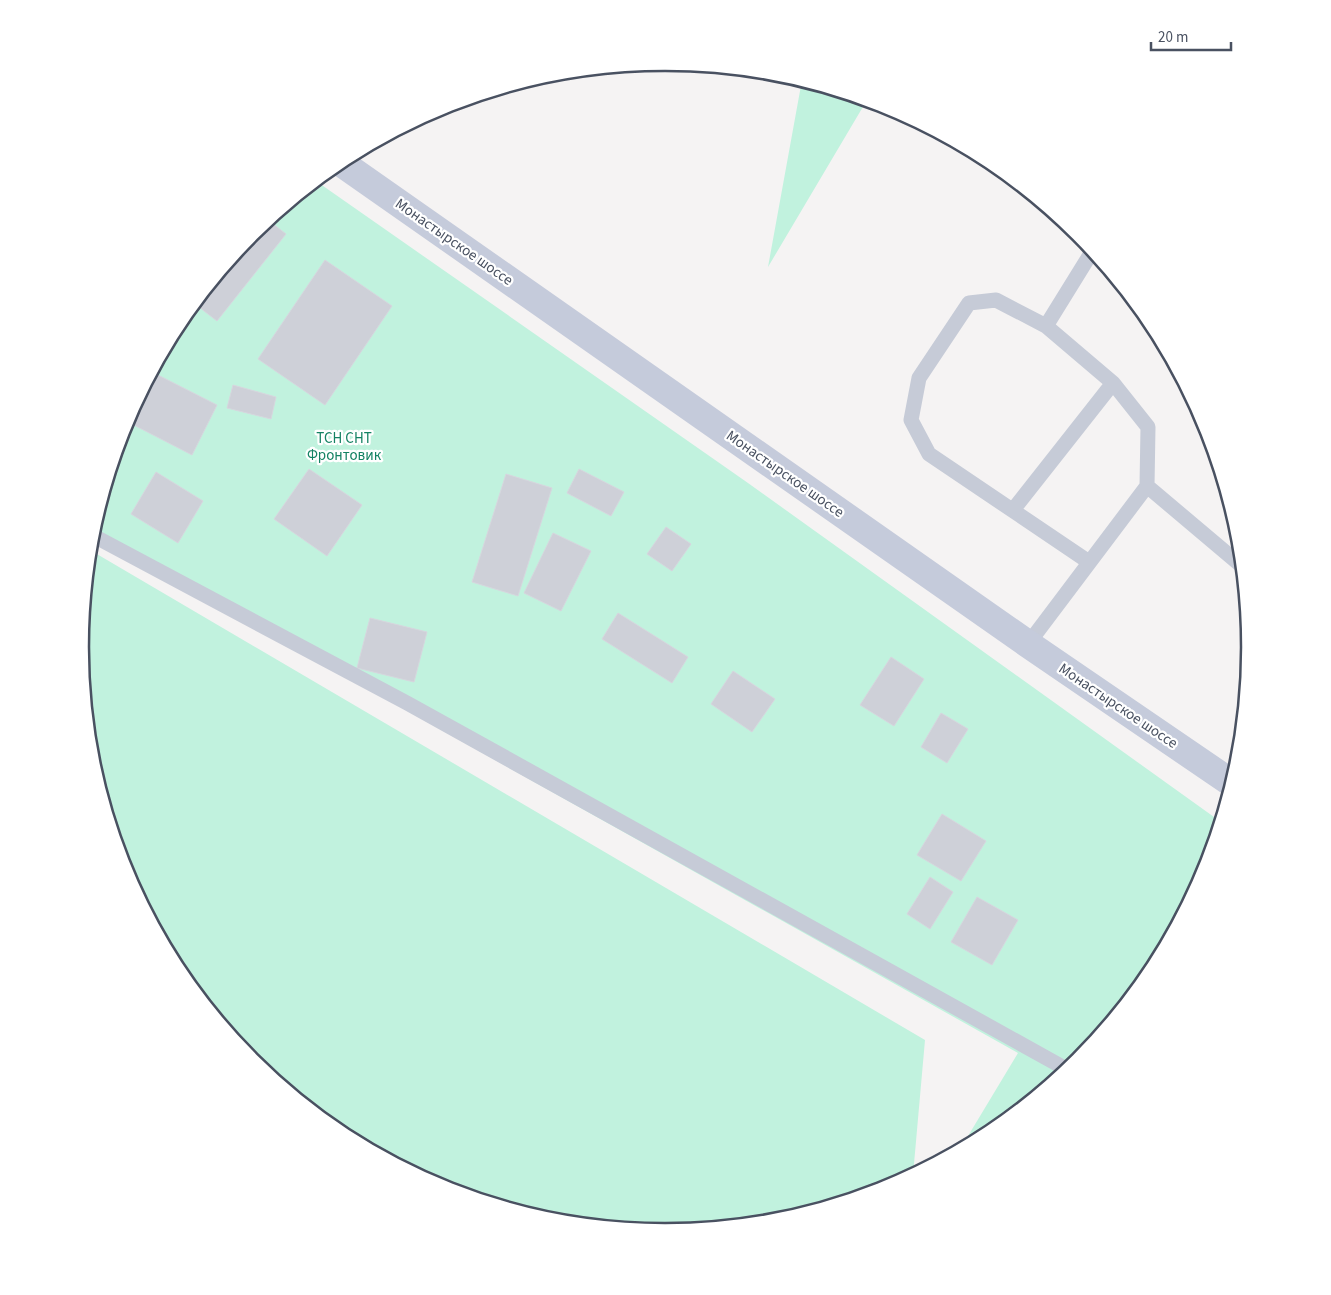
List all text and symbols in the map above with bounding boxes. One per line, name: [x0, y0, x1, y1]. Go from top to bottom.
scale bar: [1151, 20, 1231, 52]
text: 20 m: [1158, 27, 1188, 48]
street label: Монастырское шоссе: [391, 193, 517, 291]
street label: Монастырское шоссе: [722, 425, 848, 523]
park label: ТСН СНТ Фронтовик: [307, 428, 382, 466]
street label: Монастырское шоссе: [1054, 658, 1182, 754]

